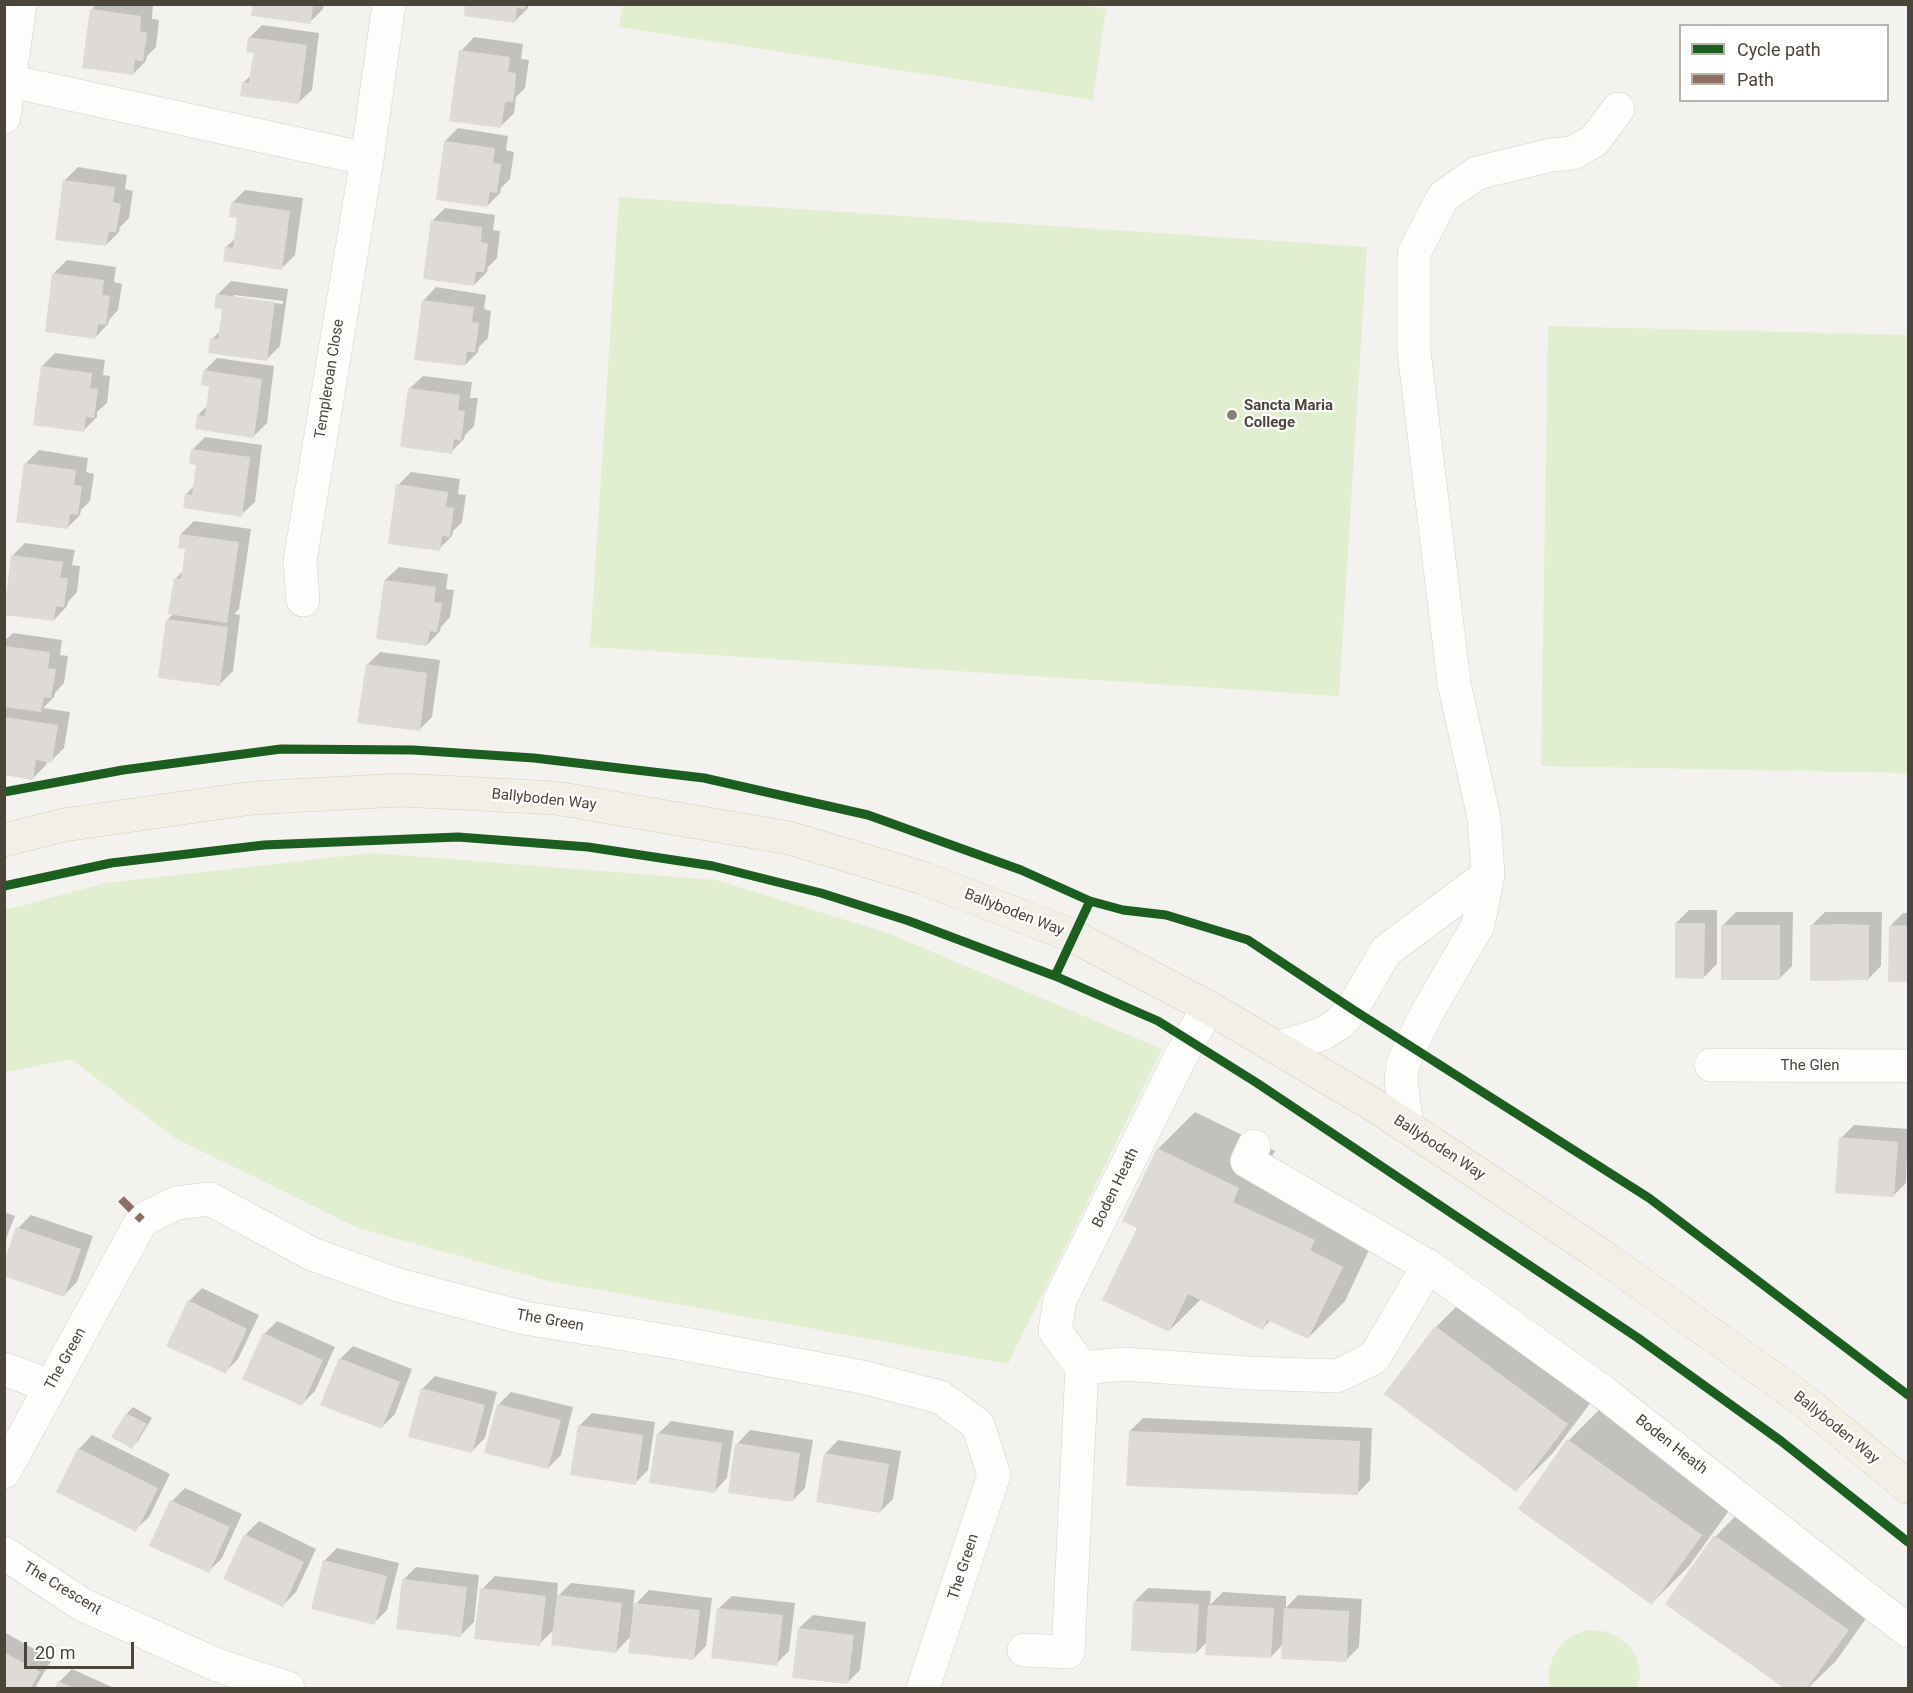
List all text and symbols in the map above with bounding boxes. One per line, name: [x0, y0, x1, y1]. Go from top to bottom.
legend: [1679, 24, 1889, 102]
text: Cycle path: [1737, 39, 1821, 60]
text: Path: [1737, 69, 1774, 90]
street label: Templeroan Close: [312, 318, 348, 440]
place label: Sancta Maria College: [1244, 397, 1333, 432]
marker: Sancta Maria College: [1225, 408, 1239, 422]
street label: Ballyboden Way: [491, 786, 597, 814]
street label: Ballyboden Way: [962, 886, 1066, 940]
street label: The Glen: [1781, 1057, 1839, 1075]
street label: Ballyboden Way: [1390, 1112, 1488, 1184]
street label: Boden Heath: [1089, 1145, 1143, 1231]
street label: The Green: [515, 1306, 585, 1336]
street label: The Green: [42, 1325, 90, 1393]
street label: Ballyboden Way: [1789, 1388, 1883, 1468]
street label: Boden Heath: [1631, 1411, 1711, 1479]
street label: The Green: [945, 1532, 983, 1602]
street label: The Crescent: [20, 1559, 104, 1619]
scale bar: [27, 1630, 136, 1668]
text: 20 m: [35, 1642, 75, 1663]

